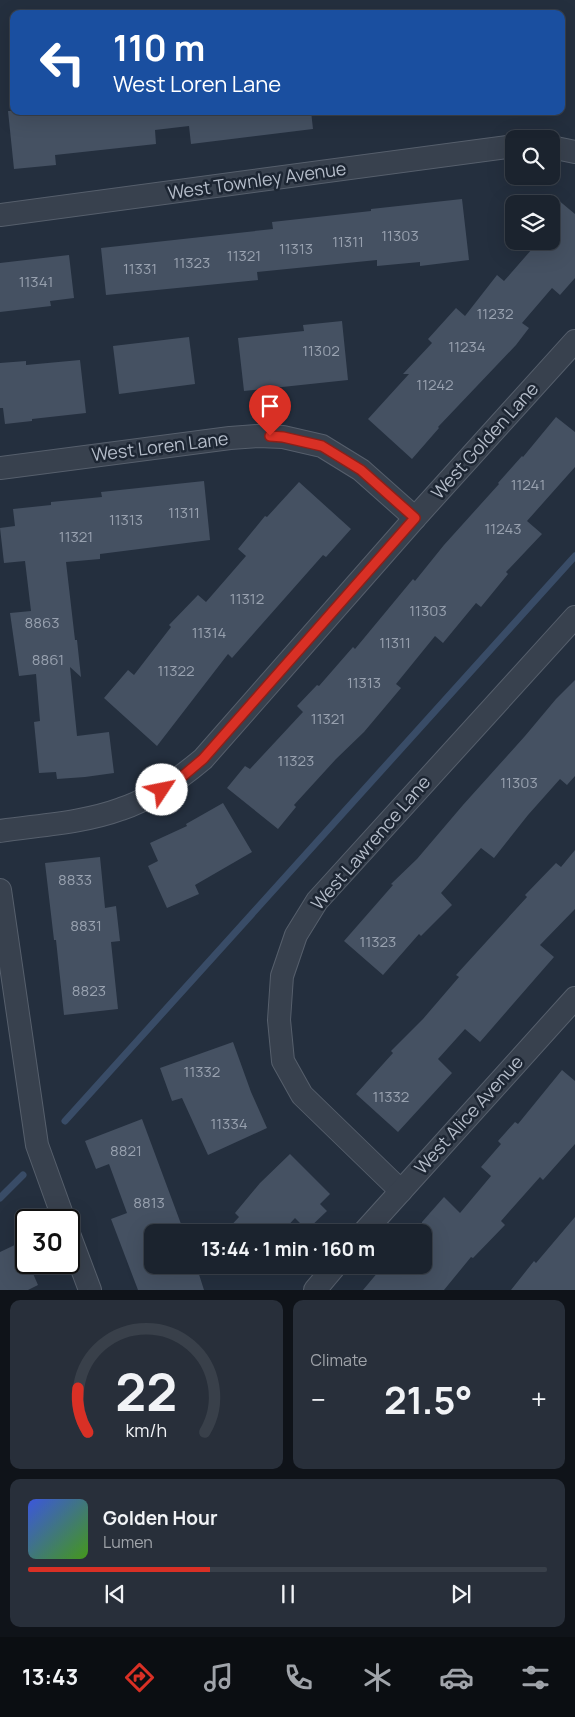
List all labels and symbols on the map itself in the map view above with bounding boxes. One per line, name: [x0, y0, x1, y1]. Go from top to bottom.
street label: West Townley Avenue: [166, 156, 348, 204]
house number: 11303: [381, 225, 419, 246]
house number: 11311: [332, 231, 364, 252]
house number: 11313: [279, 238, 313, 259]
house number: 11321: [227, 245, 261, 266]
house number: 11323: [174, 252, 210, 273]
house number: 11331: [123, 258, 157, 279]
house number: 11341: [19, 271, 53, 292]
house number: 11232: [476, 303, 514, 324]
house number: 11234: [448, 336, 486, 357]
house number: 11302: [302, 340, 340, 361]
house number: 11242: [416, 374, 454, 395]
street label: West Golden Lane: [425, 377, 543, 504]
pin: [249, 385, 291, 436]
street label: West Loren Lane: [90, 426, 230, 466]
house number: 11241: [511, 474, 545, 495]
house number: 11311: [168, 502, 200, 523]
house number: 11313: [109, 509, 143, 530]
house number: 11243: [484, 518, 522, 539]
house number: 11321: [59, 526, 93, 547]
house number: 11312: [230, 588, 264, 609]
house number: 11303: [409, 600, 447, 621]
house number: 8863: [24, 612, 60, 633]
house number: 11314: [192, 622, 227, 643]
house number: 11311: [379, 632, 411, 653]
house number: 8861: [32, 649, 64, 670]
house number: 11322: [157, 660, 195, 681]
house number: 11313: [347, 672, 381, 693]
house number: 11321: [311, 708, 345, 729]
house number: 11323: [278, 750, 314, 771]
position arrow: [135, 763, 187, 815]
street label: West Lawrence Lane: [305, 770, 435, 915]
house number: 11303: [500, 772, 538, 793]
house number: 8833: [58, 869, 92, 890]
house number: 8831: [70, 915, 102, 936]
house number: 11323: [360, 931, 396, 952]
house number: 8823: [72, 980, 106, 1001]
street label: West Alice Avenue: [409, 1050, 528, 1179]
house number: 11332: [184, 1061, 220, 1082]
house number: 11332: [373, 1086, 409, 1107]
house number: 11334: [210, 1113, 248, 1134]
house number: 8821: [110, 1140, 142, 1161]
house number: 8813: [133, 1192, 165, 1213]
speed limit sign: 30: [15, 1209, 80, 1274]

